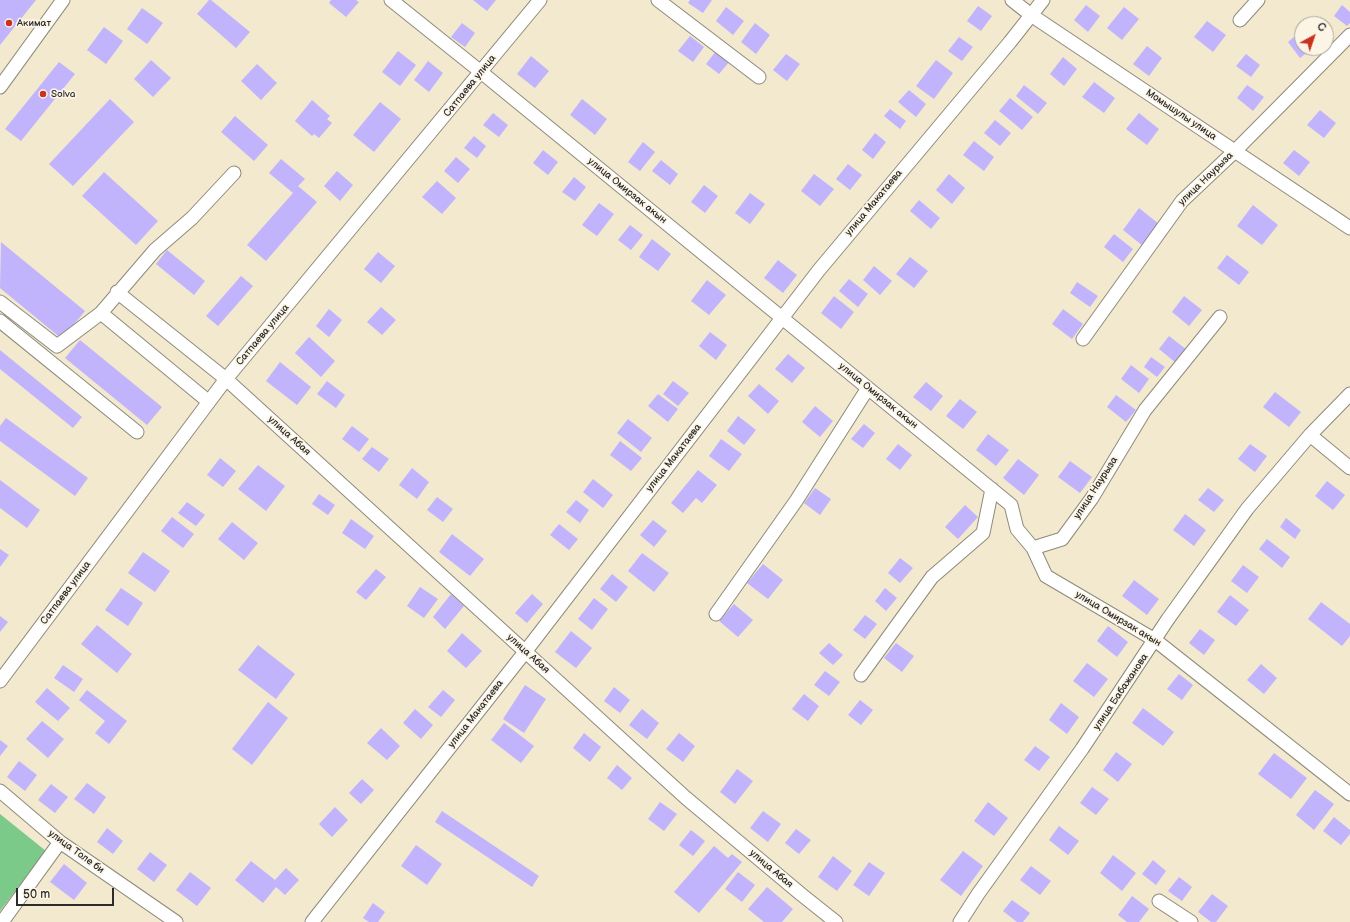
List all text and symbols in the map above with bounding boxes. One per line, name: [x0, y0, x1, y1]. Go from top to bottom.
north arrow: [1294, 16, 1334, 56]
place label: Акимат: [17, 17, 51, 29]
marker: Акимат: [4, 18, 14, 28]
text: С: [1314, 20, 1329, 35]
street label: Сатпаева улица: [441, 53, 499, 119]
street label: Момышулы улица: [1143, 87, 1219, 143]
place label: Solva: [51, 88, 75, 100]
marker: Solva: [38, 89, 48, 99]
street label: улица Наурыза: [1176, 150, 1236, 208]
street label: улица Омирзак акын: [585, 155, 669, 227]
street label: улица Макатаева: [843, 167, 905, 239]
street label: Сатпаева улица: [234, 302, 292, 368]
street label: улица Омирзак акын: [836, 360, 920, 432]
street label: улица Абая: [265, 414, 313, 458]
street label: улица Макатаева: [644, 422, 704, 494]
street label: улица Наурыза: [1071, 455, 1121, 521]
street label: Сатпаева улица: [38, 559, 94, 627]
street label: улица Омирзак акын: [1073, 589, 1163, 649]
street label: улица Абая: [504, 632, 552, 676]
street label: улица Бабажанова: [1091, 652, 1151, 732]
street label: улица Макатаева: [446, 678, 506, 750]
street label: улица Толе би: [46, 828, 106, 876]
street label: улица Абая: [747, 847, 795, 891]
scale bar: [18, 880, 116, 906]
text: 50 m: [23, 887, 50, 902]

